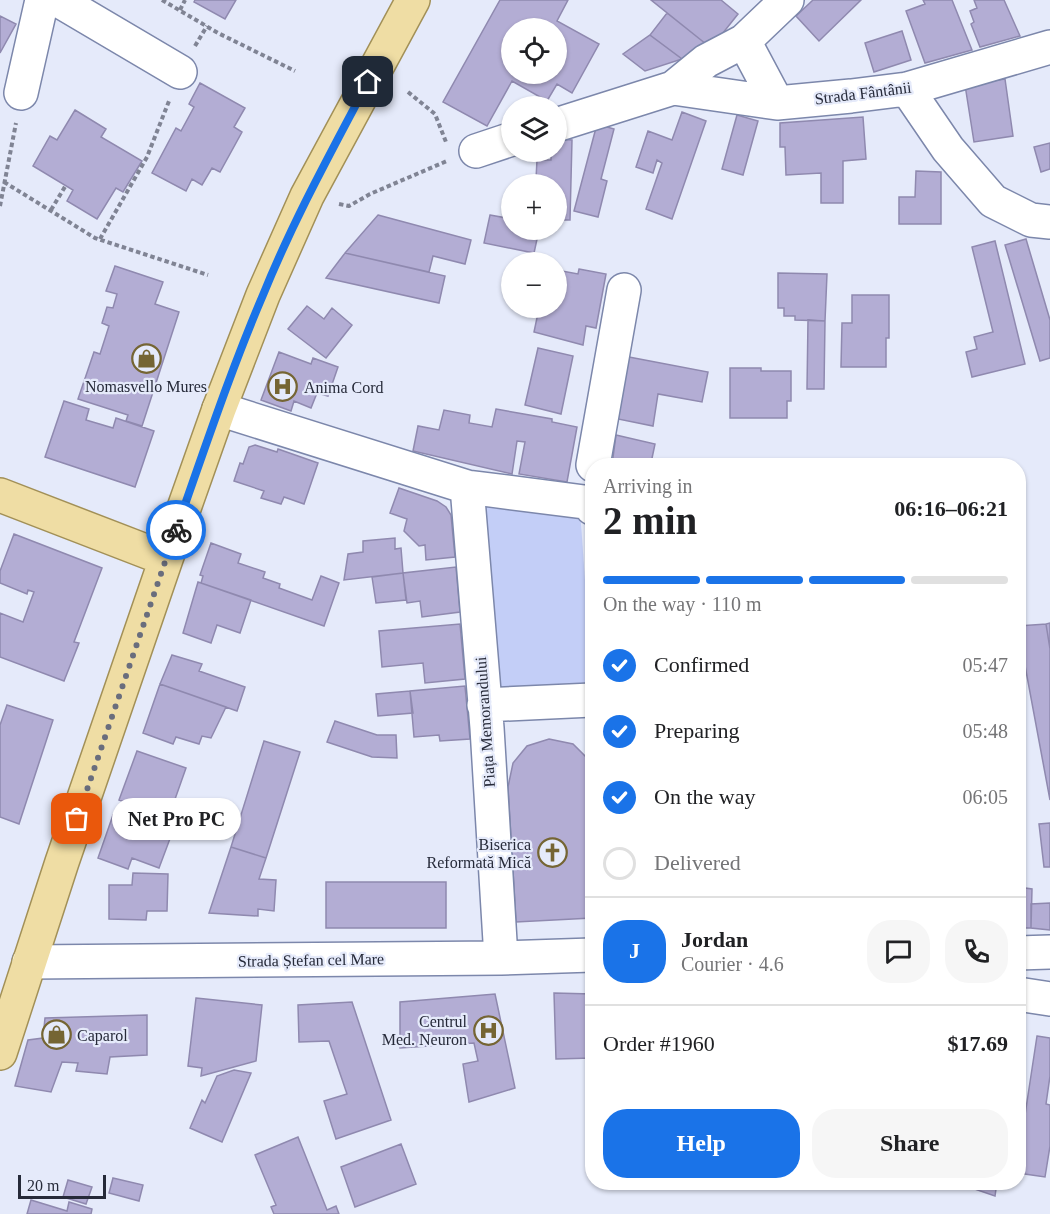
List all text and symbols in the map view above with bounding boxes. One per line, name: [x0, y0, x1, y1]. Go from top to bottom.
map controls: [501, 18, 567, 318]
button: locate: [501, 18, 567, 84]
pin: [342, 56, 393, 107]
icon: home: [351, 65, 384, 98]
street label: Strada Fântânii: [814, 79, 913, 107]
button: layers: [501, 96, 567, 162]
button: +: [501, 174, 567, 240]
button: −: [501, 252, 567, 318]
shop icon: Nomasvello Mures: [130, 342, 162, 374]
hospital icon: Anima Cord: [267, 371, 299, 403]
place label: Nomasvello Mures: [85, 378, 207, 395]
place label: Anima Cord: [304, 379, 384, 396]
text: Arriving in: [603, 475, 692, 497]
text: 06:16–06:21: [894, 496, 1008, 521]
text: 2 min: [603, 499, 697, 542]
courier: [146, 500, 206, 560]
icon: bike: [160, 514, 193, 547]
text: On the way · 110 m: [603, 593, 762, 615]
icon: check: [603, 649, 636, 682]
text: Confirmed: [654, 652, 749, 677]
text: 05:47: [962, 654, 1008, 676]
street label: Piața Memorandului: [472, 655, 499, 788]
icon: check: [603, 715, 636, 748]
text: Preparing: [654, 718, 740, 743]
text: 05:48: [962, 720, 1008, 742]
icon: check: [603, 781, 636, 814]
text: On the way: [654, 784, 755, 809]
text: 06:05: [962, 786, 1008, 808]
pin: [51, 793, 102, 844]
callout: Net Pro PC: [113, 798, 242, 840]
icon: bag: [60, 802, 93, 835]
text: Net Pro PC: [128, 808, 225, 830]
place label: Biserica Reformată Mică: [427, 836, 531, 871]
church icon: Biserica Reformată Mică: [536, 837, 568, 869]
text: Delivered: [654, 850, 741, 875]
button: chat: [867, 920, 930, 983]
button: phone: [945, 920, 1008, 983]
text: Jordan: [681, 927, 748, 952]
text: J: [629, 938, 640, 963]
street label: Strada Ștefan cel Mare: [238, 950, 384, 971]
text: Courier · 4.6: [681, 953, 784, 975]
place label: Centrul Med. Neuron: [382, 1013, 468, 1048]
hospital icon: Centrul Med. Neuron: [472, 1014, 504, 1046]
shop icon: Caparol: [40, 1019, 72, 1051]
place label: Caparol: [77, 1027, 128, 1045]
text: Order #1960: [603, 1031, 715, 1056]
text: $17.69: [948, 1031, 1008, 1056]
button: Help: [603, 1109, 800, 1178]
button: Share: [812, 1109, 1008, 1178]
scale bar: [18, 1172, 106, 1200]
text: 20 m: [27, 1177, 59, 1194]

